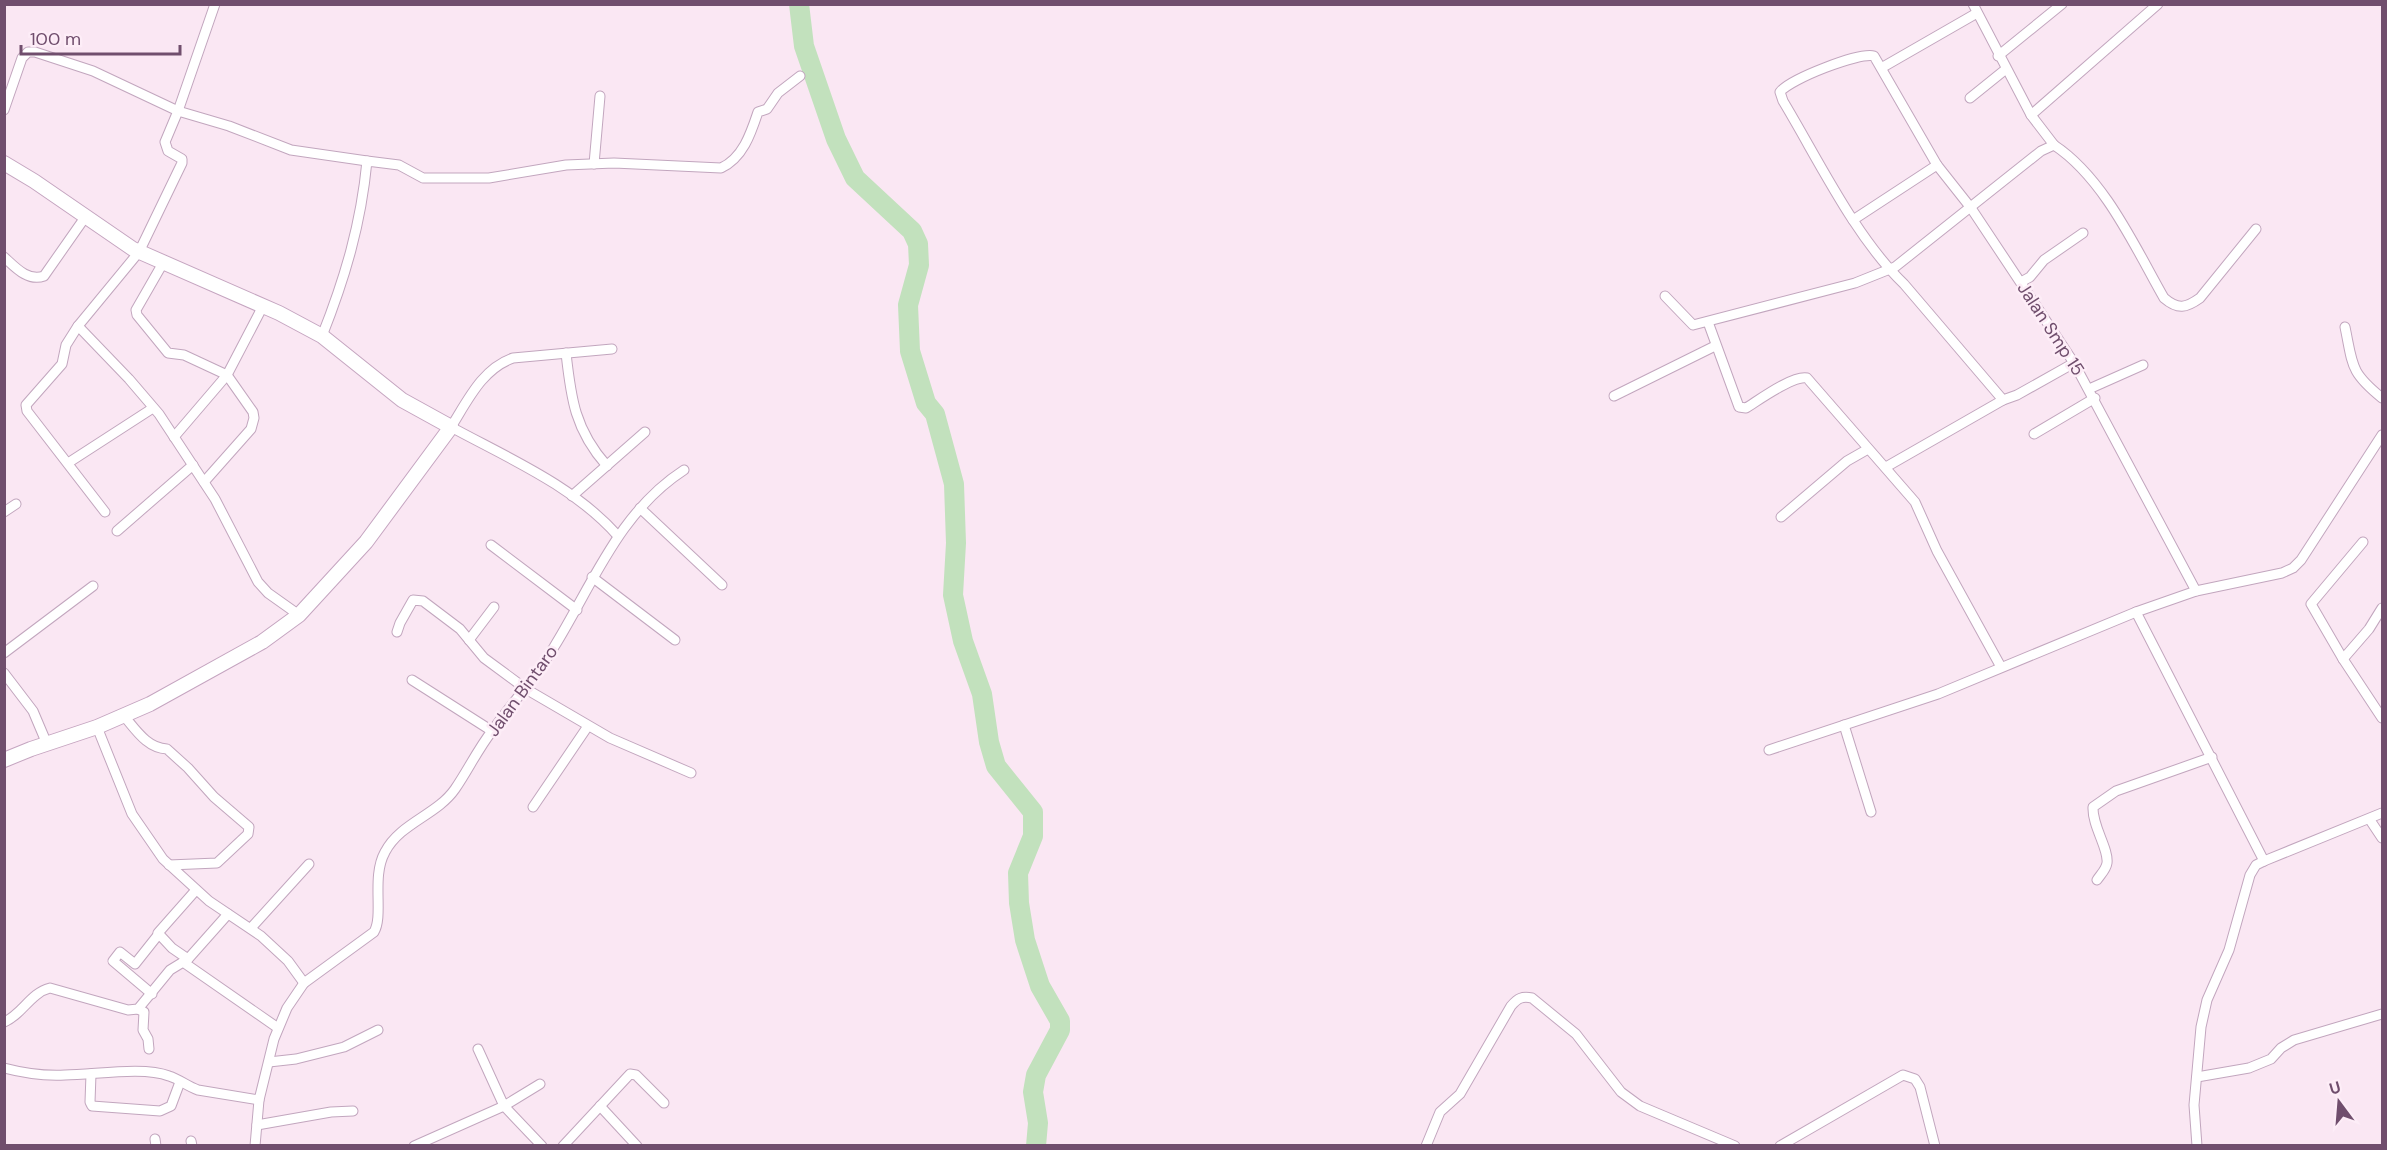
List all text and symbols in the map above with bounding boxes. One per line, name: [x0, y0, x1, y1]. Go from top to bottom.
scale bar: [21, 18, 180, 56]
text: 100 m: [30, 27, 81, 51]
street label: Jalan Smp 15: [2012, 278, 2090, 380]
street label: Jalan Bintaro: [481, 641, 563, 741]
north arrow: [2309, 1072, 2369, 1132]
text: U: [2327, 1076, 2343, 1100]

